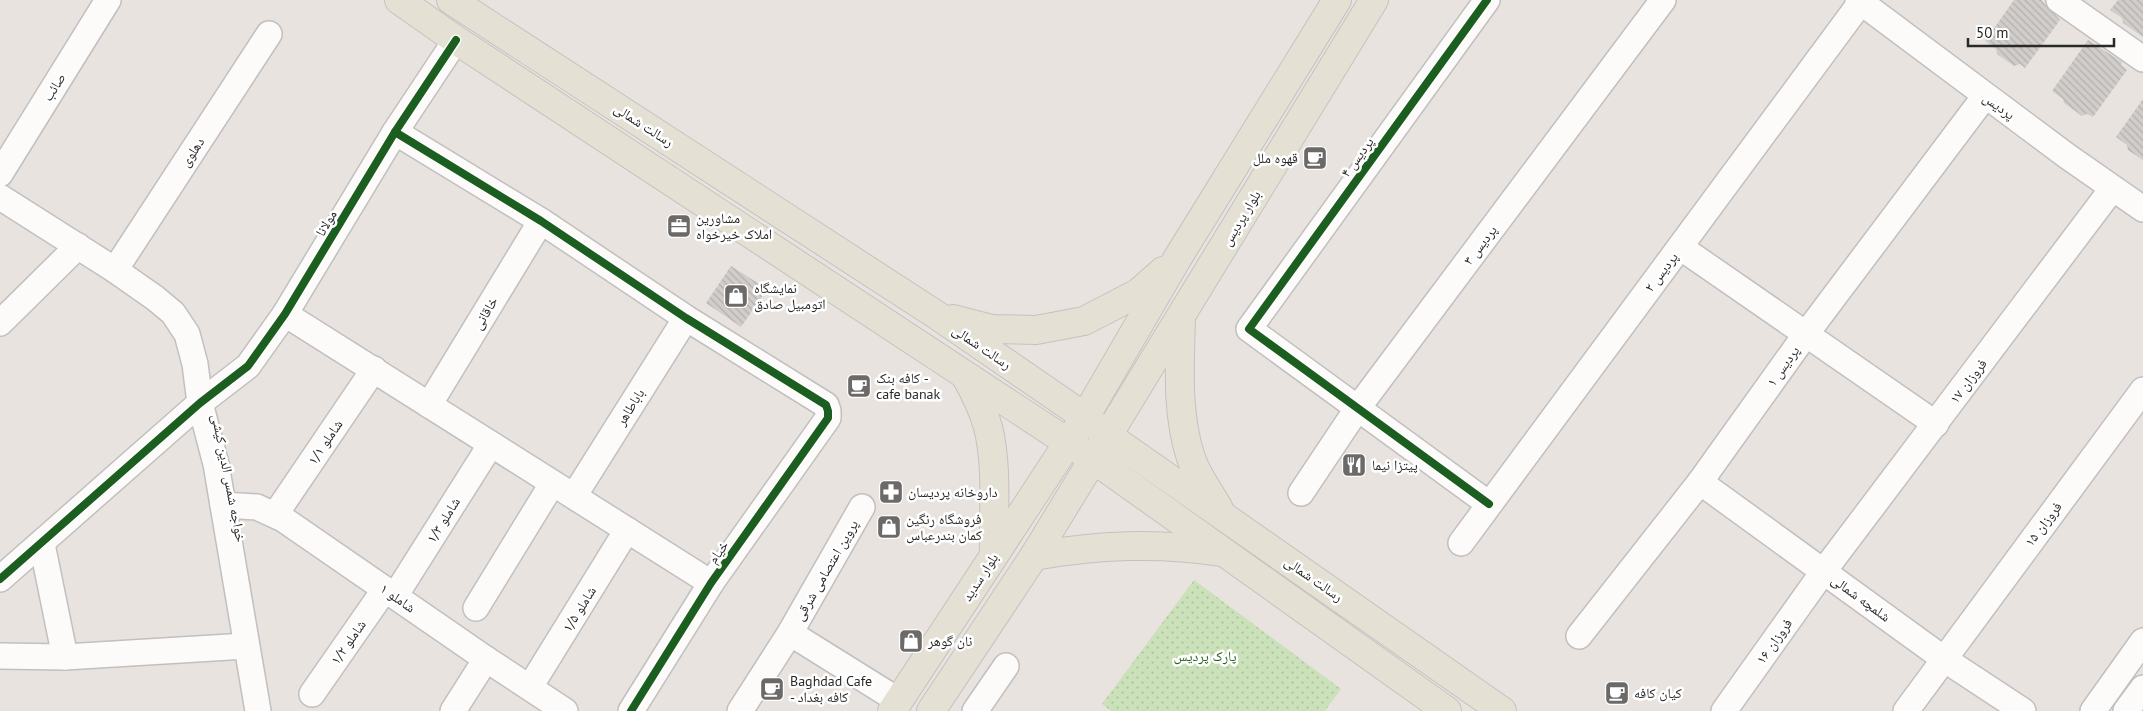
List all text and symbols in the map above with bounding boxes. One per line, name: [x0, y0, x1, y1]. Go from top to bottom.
scale bar: [1968, 15, 2114, 47]
text: 50 m: [1976, 23, 2009, 42]
street label: صائب: [38, 70, 70, 104]
street label: پردیس: [1979, 88, 2019, 124]
street label: رسالت شمالی: [611, 99, 677, 151]
street label: پردیس ۴: [1336, 133, 1378, 181]
street label: دهلوی: [176, 134, 208, 170]
cafe icon: قهوه ملل: [1302, 145, 1328, 171]
place label: قهوه ملل: [1253, 149, 1298, 167]
street label: بلوار پردیس: [1217, 187, 1265, 249]
street label: مولانا: [311, 207, 341, 239]
place label: مشاورین املاک خیرخواه: [696, 209, 772, 243]
office icon: مشاورین املاک خیرخواه: [666, 213, 692, 239]
street label: پردیس ۳: [1459, 221, 1501, 269]
street label: پردیس ۲: [1640, 248, 1682, 296]
place label: نمایشگاه اتومبیل صادق: [754, 279, 826, 313]
shop icon: نمایشگاه اتومبیل صادق: [723, 283, 749, 309]
street label: خاقانی: [468, 293, 502, 333]
street label: رسالت شمالی: [949, 321, 1015, 373]
street label: پردیس ۱: [1763, 342, 1804, 390]
street label: فروزان ۱۷: [1945, 355, 1991, 407]
place label: کافه بنک - cafe banak: [876, 369, 941, 403]
cafe icon: کافه بنک - cafe banak: [846, 373, 872, 399]
street label: باباطاهر: [611, 385, 648, 430]
street label: خواجه شمس الدين كيشی: [208, 412, 250, 544]
street label: شاملو ۱/۱: [303, 416, 347, 468]
restaurant icon: پیتزا نیما: [1341, 452, 1367, 478]
place label: پیتزا نیما: [1372, 456, 1418, 474]
pharmacy icon: داروخانه پردیسان: [878, 479, 904, 505]
place label: داروخانه پردیسان: [908, 483, 998, 501]
street label: شاملو ۱/۳: [422, 494, 464, 546]
street label: فروزان ۱۵: [2020, 498, 2066, 550]
place label: فروشگاه رنگین کمان بندرعباس: [906, 510, 982, 544]
shop icon: فروشگاه رنگین کمان بندرعباس: [876, 514, 902, 540]
street label: پروین اعتصامی شرقی: [790, 516, 862, 624]
street label: خیام: [704, 537, 733, 568]
street label: بلوار سدید: [958, 550, 1002, 604]
street label: رسالت شمالی: [1281, 552, 1347, 606]
street label: شلمچه شمالی: [1828, 570, 1894, 626]
street label: شاملو ۱: [377, 579, 419, 617]
street label: شاملو ۱/۵: [558, 583, 600, 635]
street label: فروزان ۱۶: [1752, 615, 1796, 667]
street label: شاملو ۱/۲: [326, 616, 370, 668]
shop icon: نان گوهر: [898, 628, 924, 654]
place label: نان گوهر: [927, 632, 973, 650]
park label: پارک پردیس: [1174, 647, 1237, 665]
place label: Baghdad Cafe - کافه بغداد: [790, 672, 872, 706]
cafe icon: Baghdad Cafe - کافه بغداد: [759, 676, 785, 702]
cafe icon: کیان کافه: [1604, 680, 1630, 706]
place label: کیان کافه: [1634, 684, 1682, 702]

